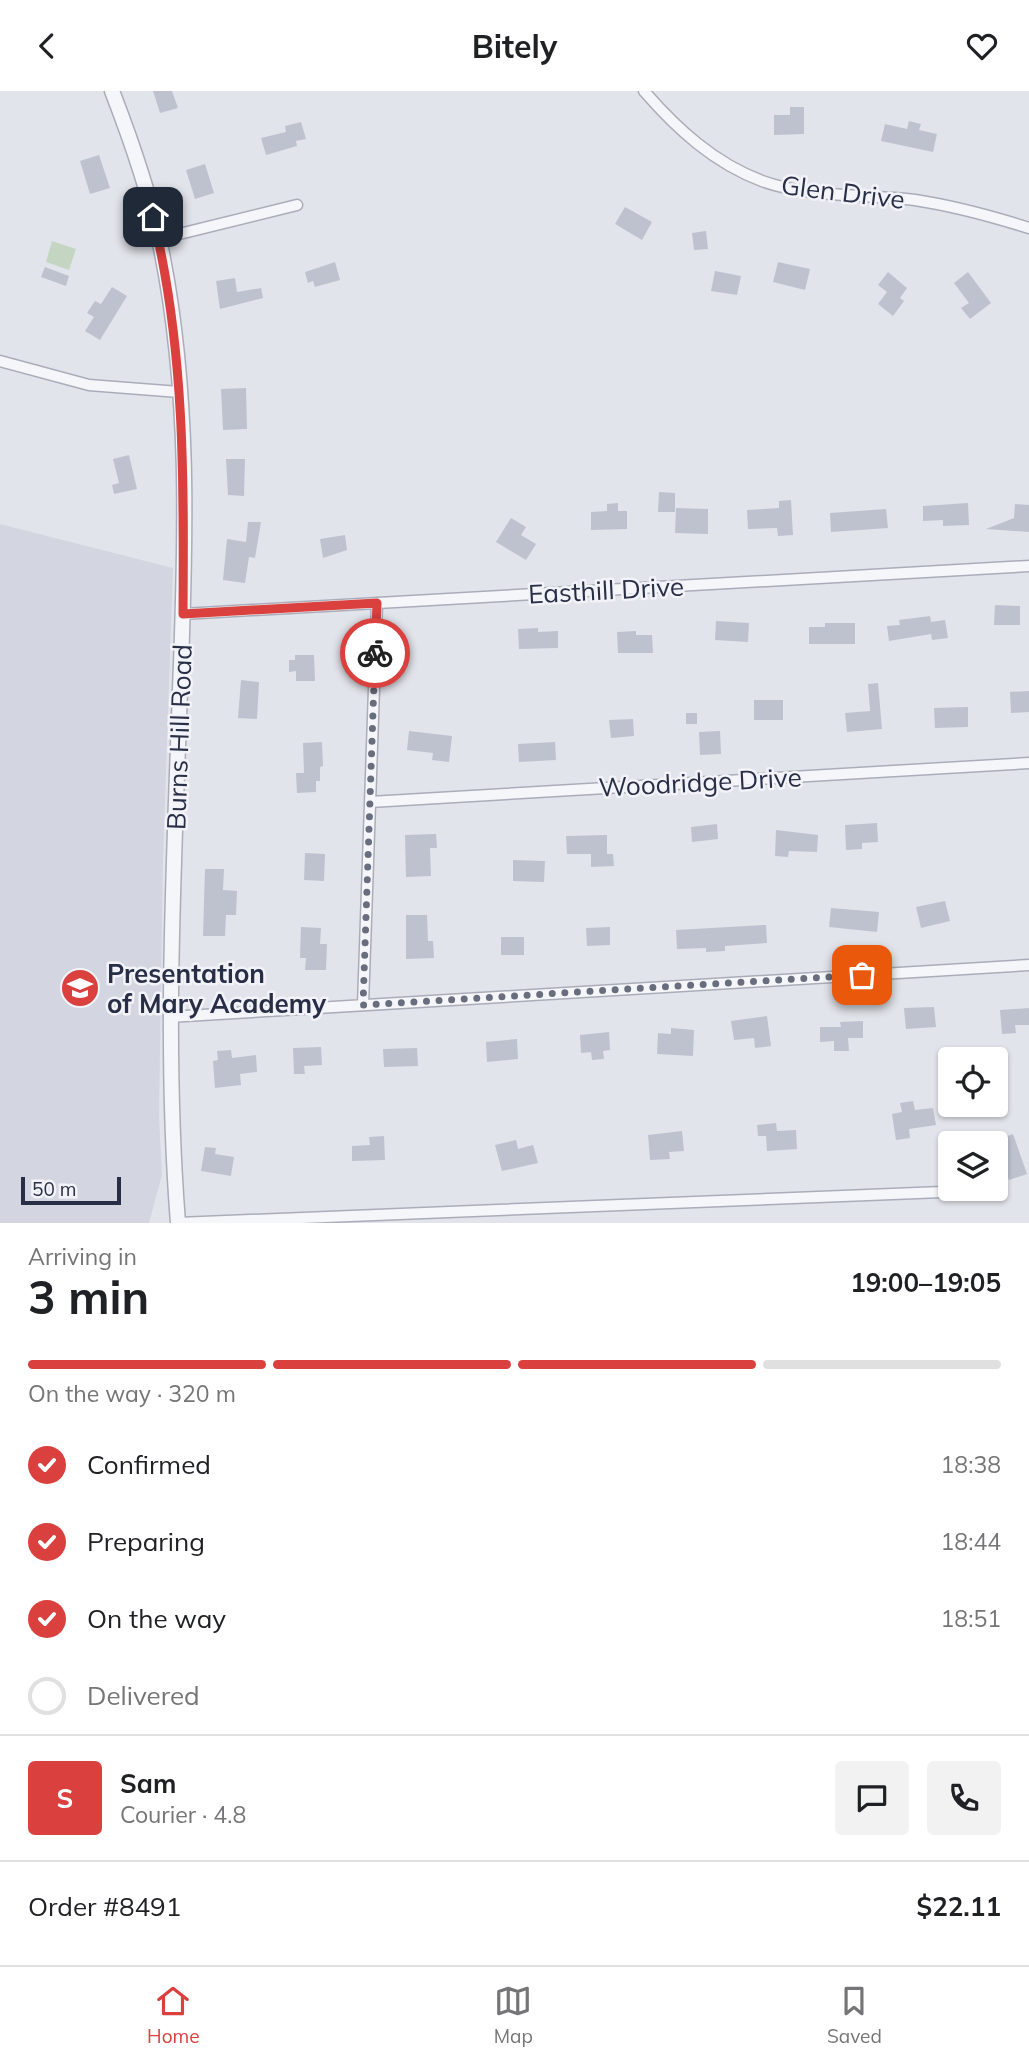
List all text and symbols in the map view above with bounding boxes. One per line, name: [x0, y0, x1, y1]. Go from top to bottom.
text: Bitely: [472, 26, 557, 66]
icon: back: [28, 27, 66, 65]
icon: heart: [963, 27, 1001, 65]
street label: Glen Drive: [779, 168, 907, 216]
pin: [123, 187, 183, 247]
icon: home: [134, 198, 172, 236]
street label: Easthill Drive: [527, 569, 685, 611]
courier: [340, 618, 410, 688]
icon: bike: [356, 634, 394, 672]
street label: Burns Hill Road: [159, 643, 199, 831]
street label: Woodridge Drive: [598, 760, 802, 804]
pin: [832, 945, 892, 1005]
icon: bag: [843, 956, 881, 994]
place label: Presentation of Mary Academy: [107, 957, 327, 1020]
school or university icon: Presentation of Mary Academy: [59, 967, 101, 1009]
map controls: [938, 1047, 1008, 1201]
button: locate: [938, 1047, 1008, 1117]
button: layers: [938, 1131, 1008, 1201]
scale bar: [21, 1174, 121, 1206]
text: 50 m: [32, 1177, 76, 1201]
text: Arriving in: [28, 1242, 137, 1271]
text: 19:00–19:05: [850, 1266, 1001, 1299]
text: 3 min: [28, 1268, 149, 1326]
text: On the way · 320 m: [28, 1379, 236, 1408]
icon: check: [28, 1446, 66, 1484]
text: Confirmed: [87, 1448, 211, 1481]
text: 18:38: [941, 1450, 1001, 1479]
icon: check: [28, 1523, 66, 1561]
text: Preparing: [87, 1525, 205, 1558]
text: 18:44: [941, 1527, 1001, 1556]
icon: check: [28, 1600, 66, 1638]
text: On the way: [87, 1602, 226, 1635]
text: 18:51: [941, 1604, 1001, 1633]
text: Delivered: [87, 1679, 200, 1712]
button: chat: [835, 1761, 909, 1835]
button: phone: [927, 1761, 1001, 1835]
text: Sam: [120, 1767, 176, 1800]
text: S: [57, 1782, 73, 1815]
text: Courier · 4.8: [120, 1800, 246, 1829]
text: Order #8491: [28, 1890, 181, 1923]
text: $22.11: [917, 1890, 1001, 1923]
tab: Home: [147, 1982, 200, 2048]
tab: Map: [494, 1982, 533, 2048]
tab: Saved: [827, 1982, 882, 2048]

